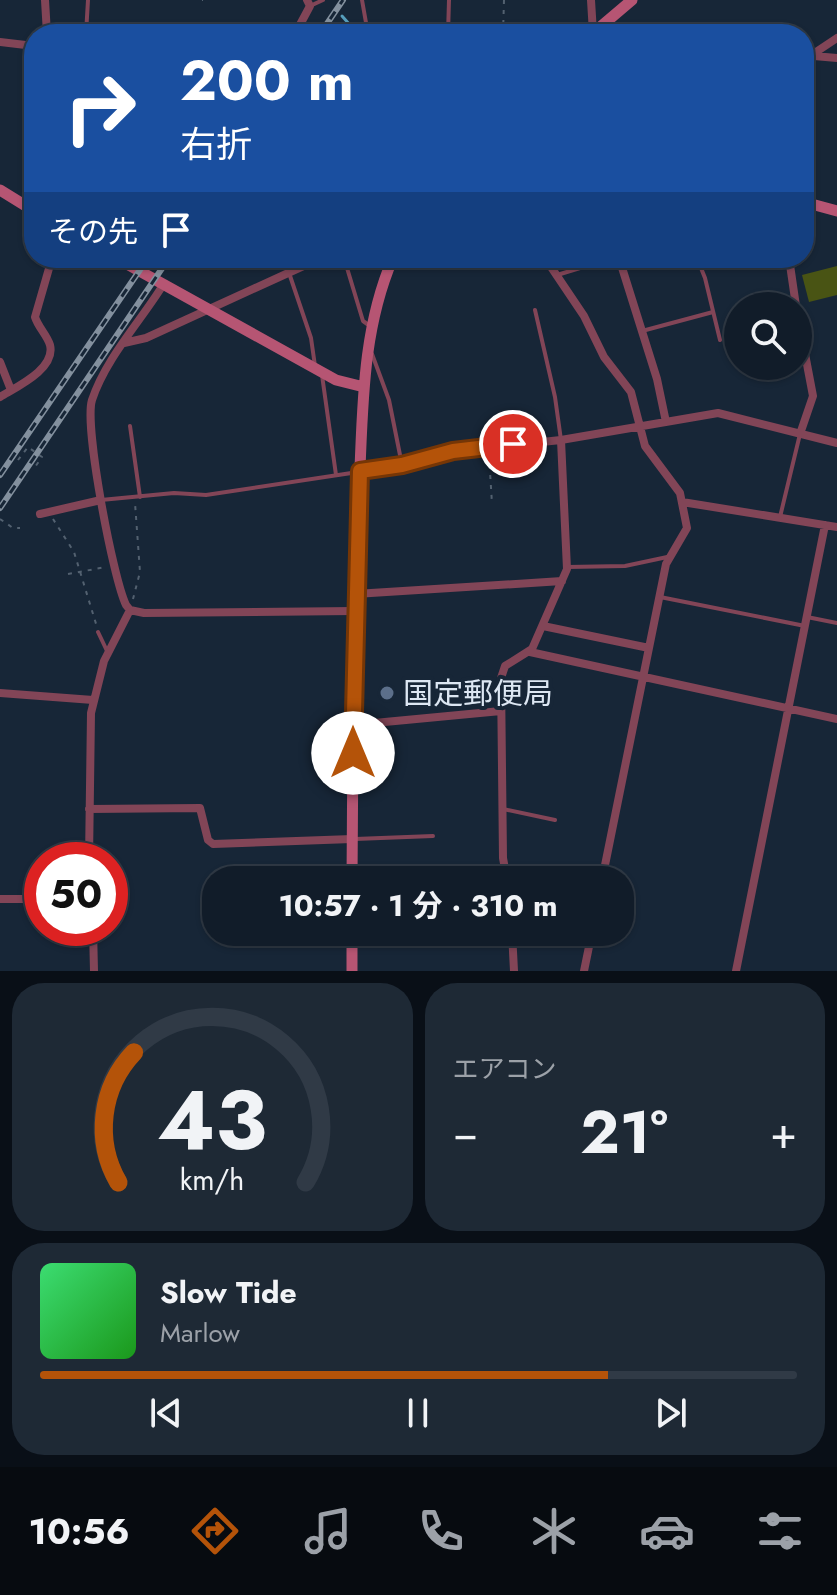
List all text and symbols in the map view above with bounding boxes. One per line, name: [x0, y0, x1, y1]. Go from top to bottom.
text: 200 m: [180, 40, 354, 121]
icon: right: [48, 56, 152, 160]
text: 右折: [180, 118, 252, 170]
icon: arrive: [154, 208, 198, 252]
text: その先: [48, 210, 138, 253]
map controls: [724, 292, 812, 380]
button: search: [724, 292, 812, 380]
pin: [479, 410, 547, 478]
icon: arrive: [491, 422, 535, 466]
place label: 国定郵便局: [403, 672, 553, 715]
marker: 国定郵便局: [378, 684, 396, 702]
position arrow: [311, 711, 395, 795]
speed limit sign: 50: [24, 842, 128, 946]
text: 10:57 · 1 分 · 310 m: [278, 884, 558, 927]
text: エアコン: [453, 1050, 557, 1088]
text: 43: [157, 1060, 267, 1180]
text: 21°: [580, 1089, 668, 1176]
text: −: [453, 1101, 478, 1165]
text: +: [770, 1101, 797, 1165]
text: km/h: [180, 1159, 245, 1201]
text: Slow Tide: [160, 1271, 297, 1314]
text: Marlow: [160, 1314, 240, 1352]
icon: previous: [144, 1391, 188, 1435]
icon: pause: [396, 1391, 440, 1435]
icon: next: [649, 1391, 693, 1435]
icon: directions: [187, 1503, 243, 1559]
icon: music: [300, 1503, 356, 1559]
icon: phone: [413, 1503, 469, 1559]
icon: climate: [526, 1503, 582, 1559]
icon: car: [639, 1503, 695, 1559]
icon: filters: [752, 1503, 808, 1559]
text: 10:56: [29, 1505, 130, 1557]

